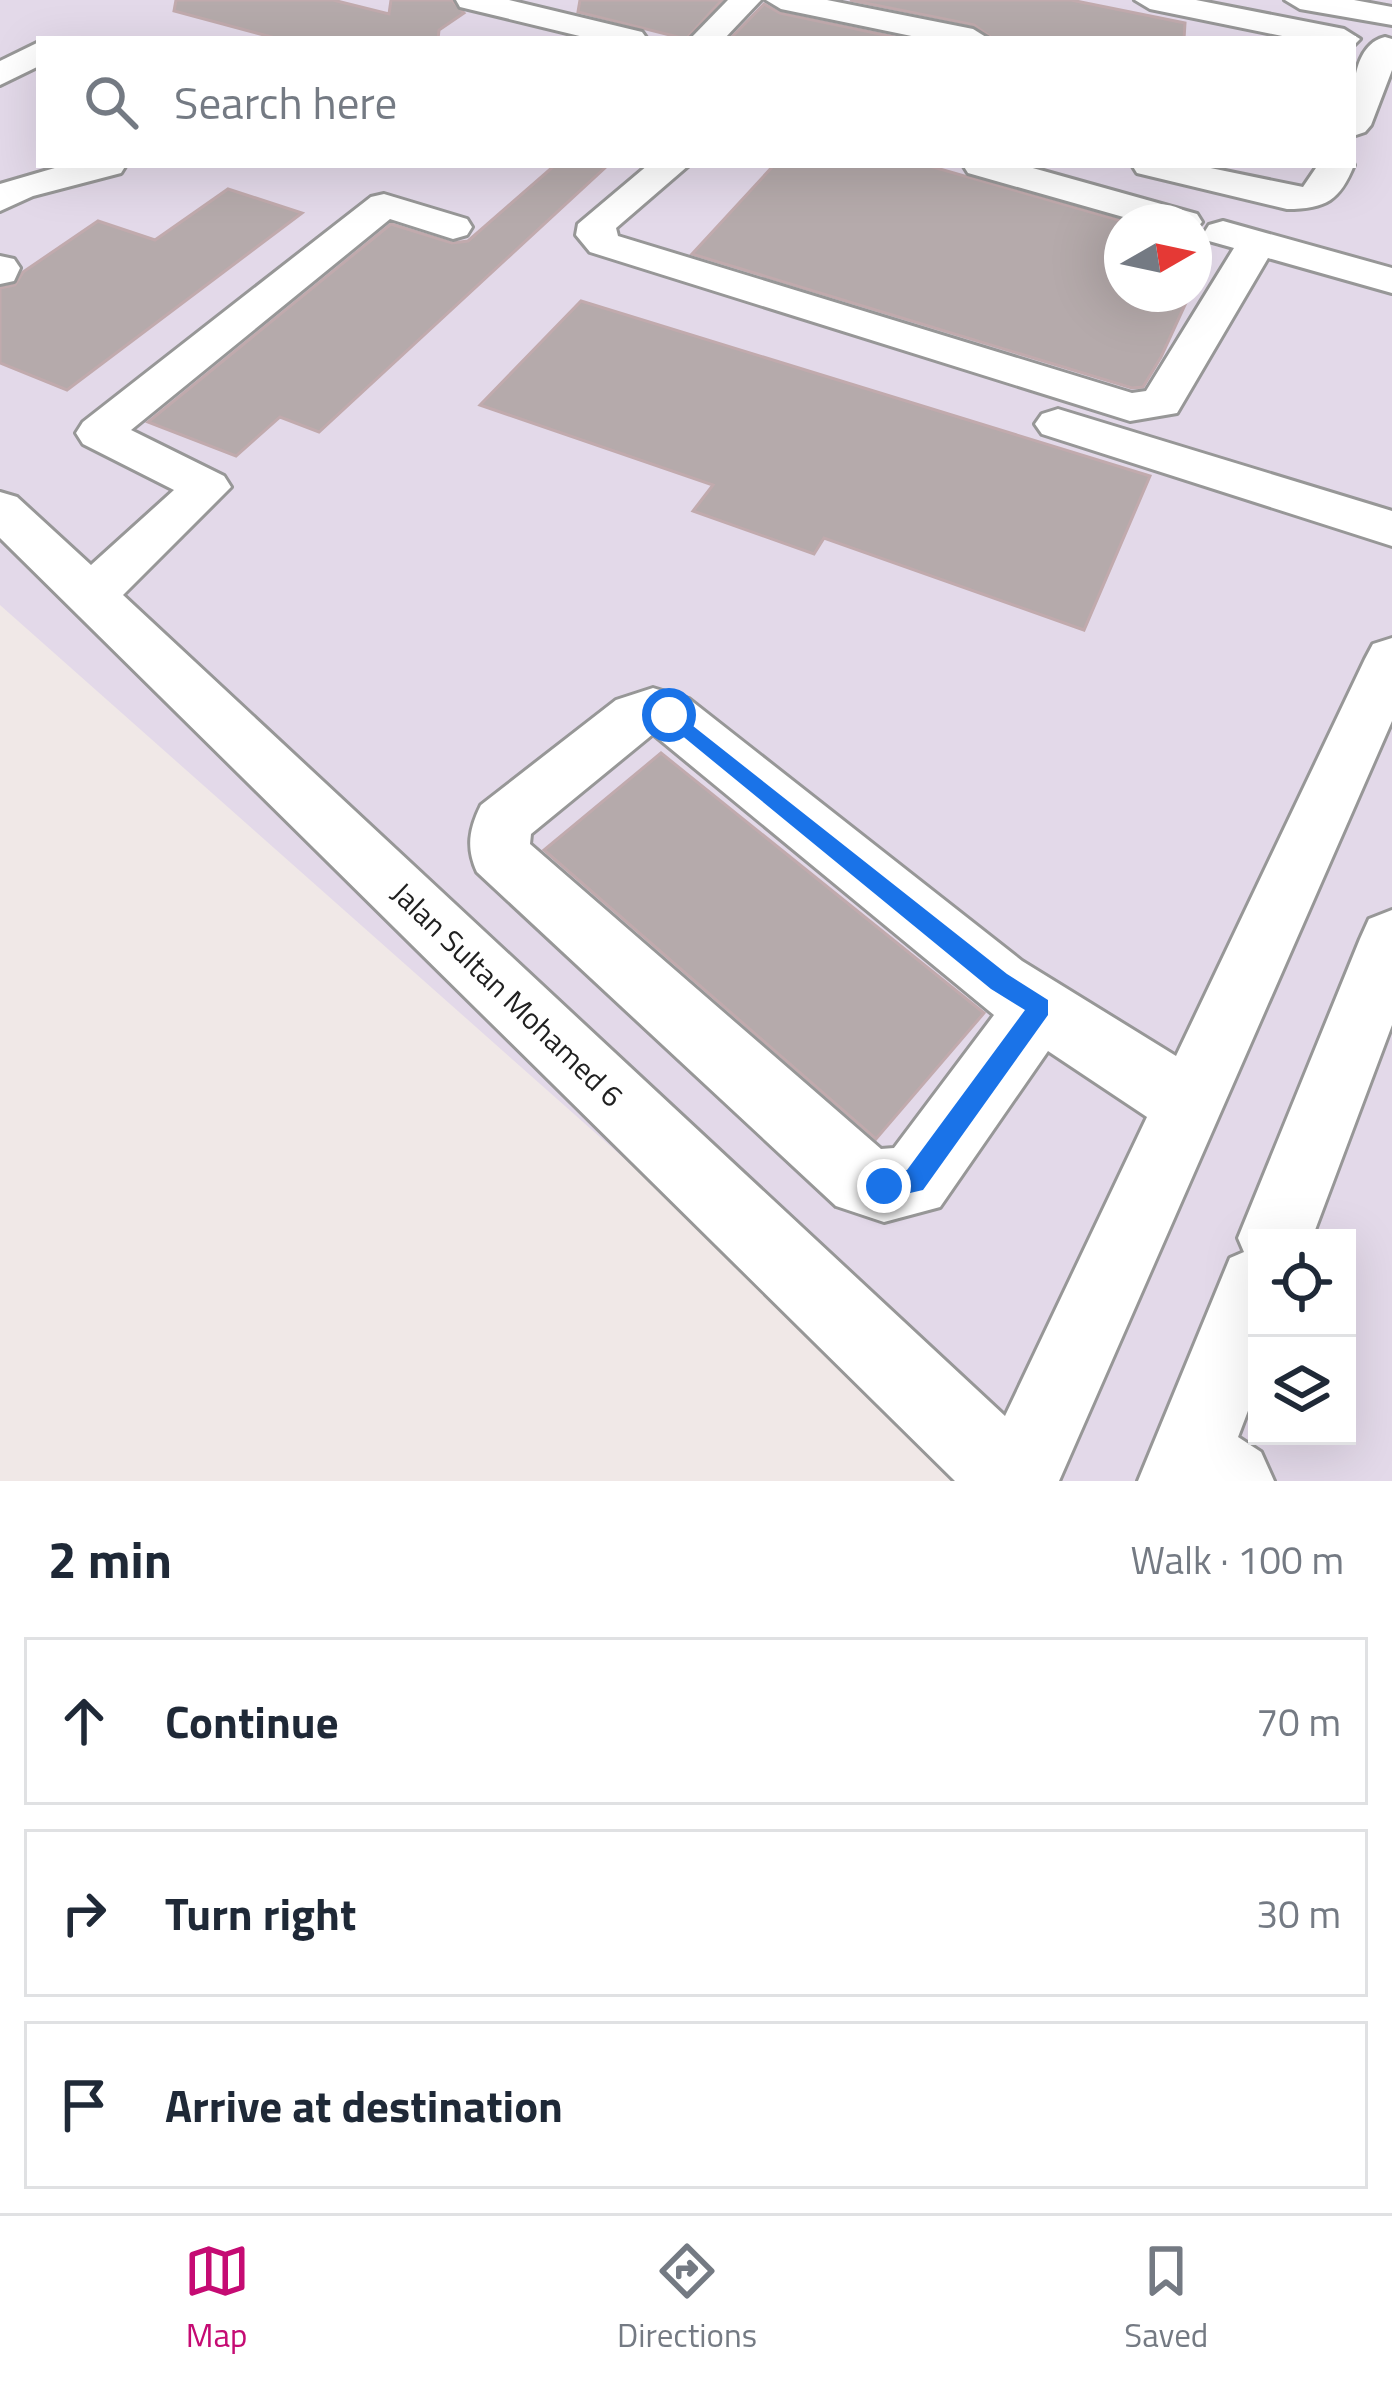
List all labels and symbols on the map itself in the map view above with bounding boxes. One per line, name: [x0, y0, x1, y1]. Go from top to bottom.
north arrow: [1104, 204, 1212, 312]
route start: [642, 688, 696, 742]
street label: Jalan Sultan Mohamed 6: [381, 871, 634, 1118]
route end: [857, 1159, 911, 1213]

